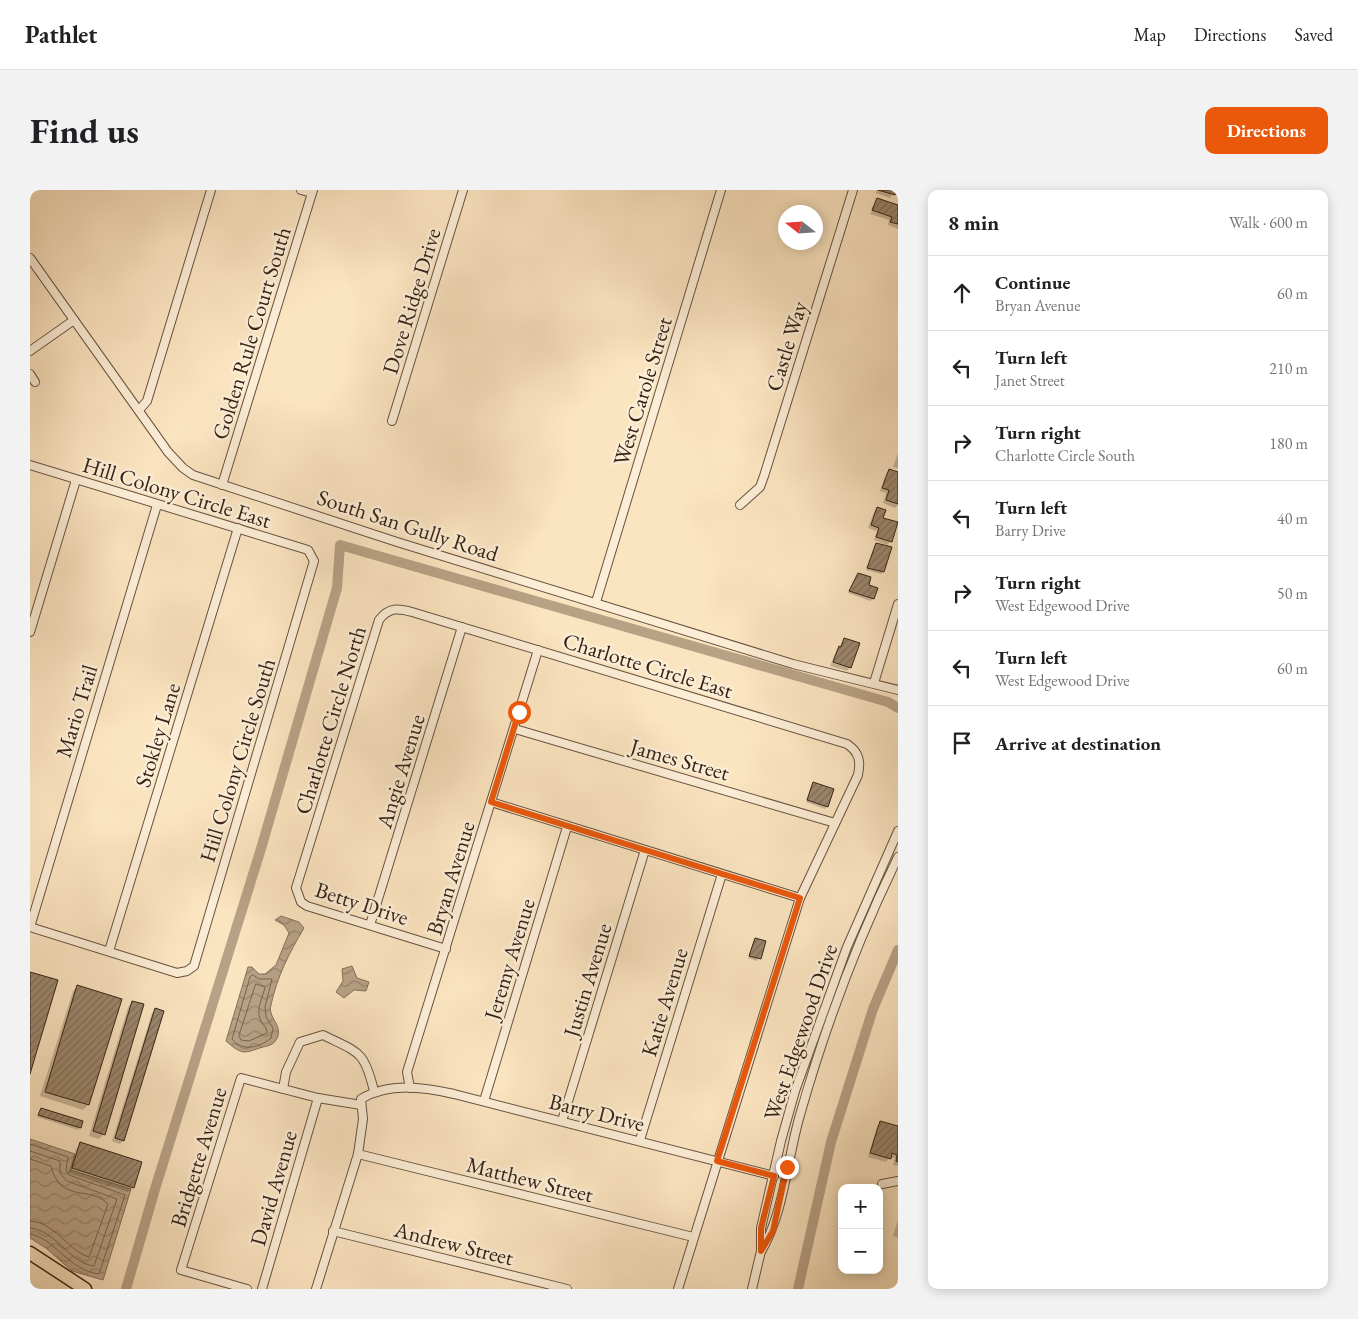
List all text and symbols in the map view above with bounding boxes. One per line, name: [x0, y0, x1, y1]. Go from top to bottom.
text: Pathlet: [25, 19, 97, 50]
text: Map: [1134, 23, 1166, 46]
text: Directions: [1194, 23, 1266, 46]
text: Saved: [1294, 23, 1333, 46]
button: Directions: [1205, 107, 1328, 154]
text: Find us: [30, 108, 139, 153]
north arrow: [778, 205, 823, 250]
text: 8 min: [948, 209, 999, 236]
text: Walk · 600 m: [1229, 212, 1308, 233]
street label: Golden Rule Court South: [205, 223, 298, 443]
street label: Dove Ridge Drive: [376, 224, 448, 378]
text: Continue: [995, 270, 1070, 295]
icon: ahead: [948, 279, 976, 307]
text: 60 m: [1277, 283, 1308, 304]
text: Bryan Avenue: [995, 295, 1080, 316]
street label: Castle Way: [759, 297, 814, 395]
street label: West Carole Street: [606, 313, 679, 469]
text: Turn left: [995, 345, 1067, 370]
icon: left: [948, 354, 976, 382]
text: 210 m: [1269, 358, 1308, 379]
text: Janet Street: [995, 370, 1065, 391]
text: Turn right: [995, 420, 1081, 445]
icon: right: [948, 429, 976, 457]
text: 180 m: [1269, 433, 1308, 454]
text: Charlotte Circle South: [995, 445, 1135, 466]
street label: Hill Colony Circle East: [79, 450, 275, 535]
street label: South San Gully Road: [314, 483, 503, 569]
text: Turn left: [995, 495, 1067, 520]
icon: left: [948, 504, 976, 532]
text: 40 m: [1277, 508, 1308, 529]
text: Barry Drive: [995, 520, 1066, 541]
text: Turn right: [995, 570, 1081, 595]
icon: right: [948, 579, 976, 607]
text: 50 m: [1277, 583, 1308, 604]
text: West Edgewood Drive: [995, 595, 1129, 616]
street label: Charlotte Circle North: [288, 622, 373, 818]
street label: Charlotte Circle East: [559, 626, 736, 705]
text: Turn left: [995, 645, 1067, 670]
icon: left: [948, 654, 976, 682]
street label: Hill Colony Circle South: [193, 655, 282, 866]
text: 60 m: [1277, 658, 1308, 679]
street label: Mario Trail: [49, 661, 104, 761]
text: West Edgewood Drive: [995, 670, 1129, 691]
street label: Stokley Lane: [128, 679, 187, 791]
route start: [508, 701, 531, 724]
street label: Angie Avenue: [369, 710, 432, 833]
icon: arrive: [948, 729, 976, 757]
street label: James Street: [625, 731, 733, 787]
text: Arrive at destination: [995, 731, 1161, 756]
street label: Bryan Avenue: [419, 817, 482, 939]
street label: Betty Drive: [312, 875, 413, 932]
street label: Jeremy Avenue: [477, 895, 542, 1025]
street label: Justin Avenue: [556, 919, 619, 1043]
street label: West Edgewood Drive: [757, 940, 844, 1124]
street label: Katie Avenue: [634, 944, 695, 1060]
street label: Bridgette Avenue: [163, 1083, 234, 1231]
street label: Barry Drive: [546, 1087, 648, 1138]
street label: David Avenue: [243, 1127, 304, 1249]
street label: Matthew Street: [463, 1150, 596, 1209]
route end: [776, 1156, 799, 1179]
map controls: [838, 1184, 883, 1274]
button: +: [838, 1184, 883, 1229]
street label: Andrew Street: [390, 1214, 517, 1272]
button: −: [838, 1229, 883, 1274]

